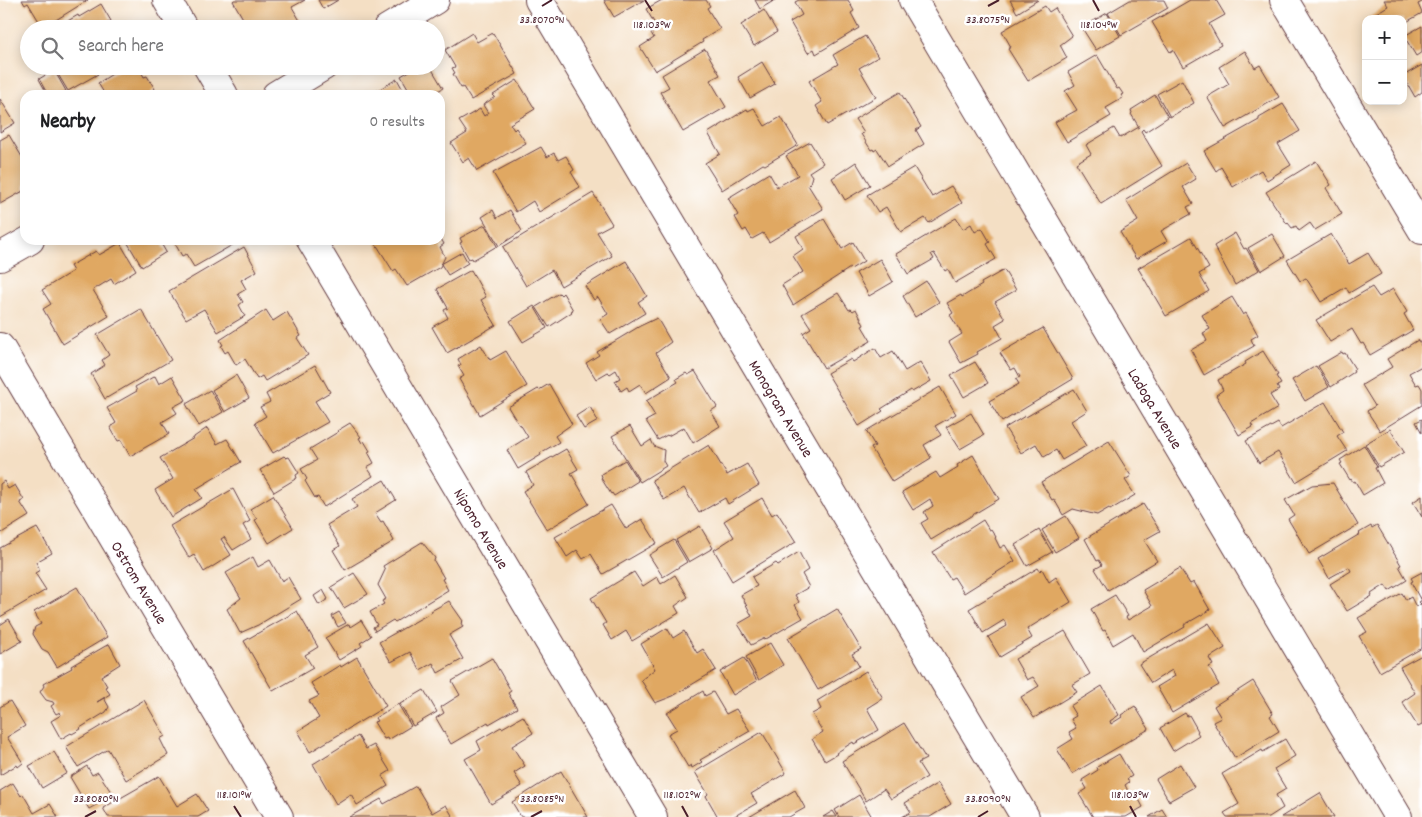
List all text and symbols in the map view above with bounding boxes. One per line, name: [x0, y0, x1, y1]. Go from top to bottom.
text: 33.8070°N: [520, 12, 565, 29]
text: 33.8075°N: [966, 12, 1010, 29]
map controls: [1362, 15, 1407, 105]
button: +: [1362, 15, 1407, 60]
text: 118.103°W: [633, 17, 671, 34]
text: 118.104°W: [1081, 17, 1118, 34]
search box: [20, 20, 445, 75]
icon: search: [38, 34, 66, 62]
text: Search here: [78, 34, 164, 61]
button: −: [1362, 60, 1407, 105]
text: Nearby: [40, 108, 95, 138]
text: 0 results: [370, 111, 425, 134]
street label: Monogram Avenue: [742, 356, 818, 462]
street label: Ladoga Avenue: [1121, 365, 1187, 454]
street label: Nipomo Avenue: [447, 484, 513, 574]
street label: Ostrom Avenue: [104, 537, 172, 629]
text: 118.101°W: [217, 787, 251, 804]
text: 118.102°W: [663, 787, 701, 804]
text: 118.103°W: [1111, 787, 1149, 804]
text: 33.8080°N: [73, 791, 119, 808]
text: 33.8085°N: [520, 791, 564, 808]
text: 33.8090°N: [965, 791, 1011, 808]

